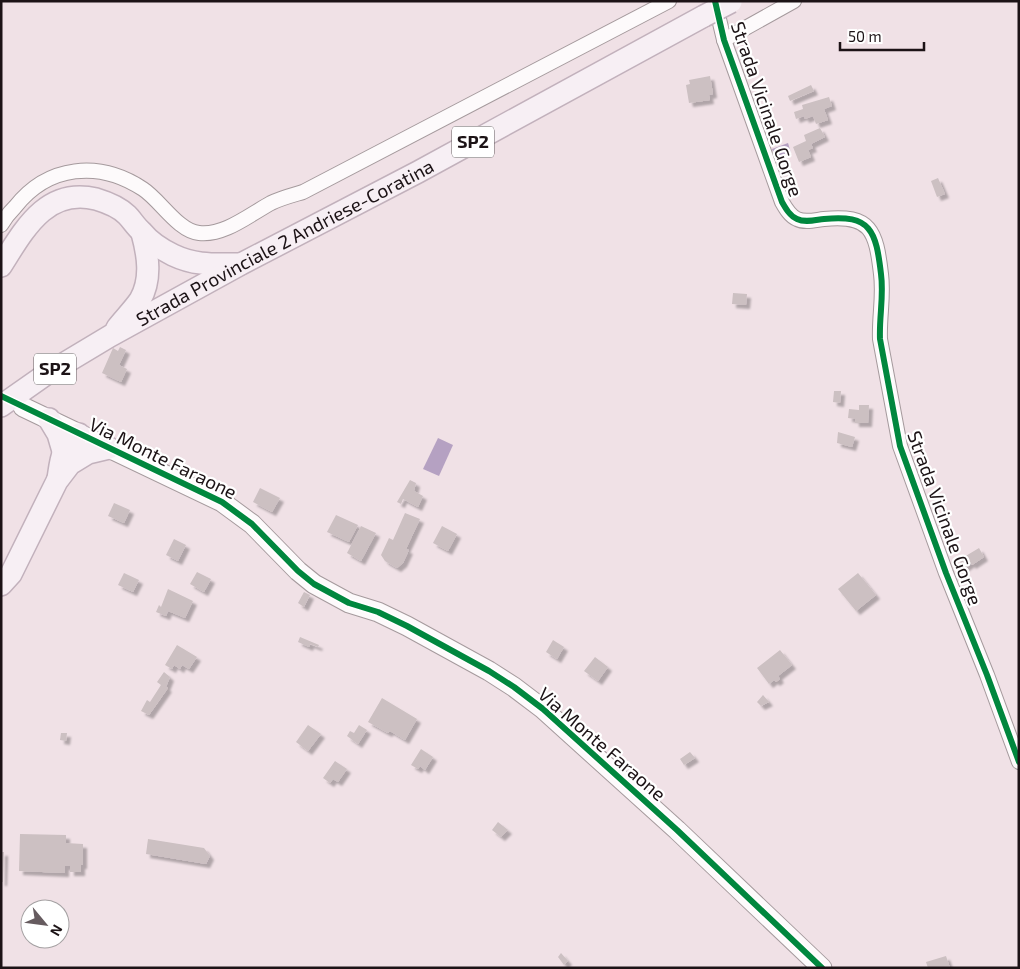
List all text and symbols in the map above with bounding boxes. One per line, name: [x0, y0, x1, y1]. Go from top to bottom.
street label: Strada Vicinale Gorge: [727, 18, 808, 199]
scale bar: [840, 20, 924, 52]
text: 50 m: [848, 27, 882, 45]
road number: SP2: [452, 126, 494, 158]
street label: Strada Provinciale 2 Andriese-Coratina: [132, 154, 437, 330]
road number: SP2: [34, 354, 76, 384]
street label: Via Monte Faraone: [86, 412, 241, 503]
street label: Strada Vicinale Gorge: [903, 428, 988, 608]
street label: Via Monte Faraone: [534, 682, 671, 805]
north arrow: [20, 899, 70, 949]
text: N: [47, 922, 67, 939]

